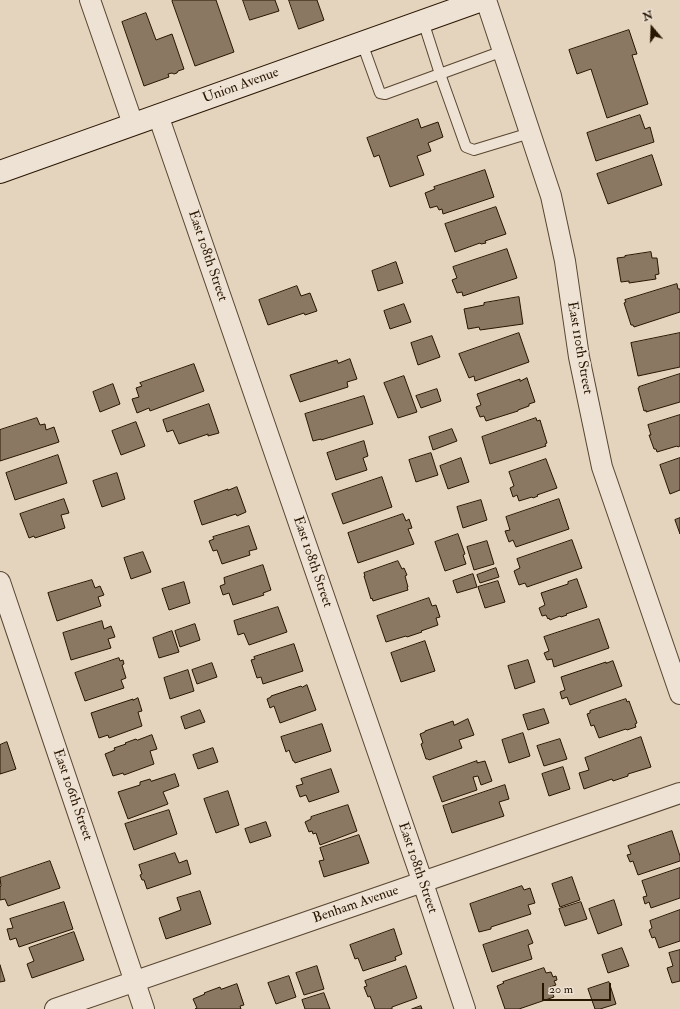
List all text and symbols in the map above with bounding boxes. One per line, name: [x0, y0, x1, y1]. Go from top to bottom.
north arrow: [632, 8, 672, 48]
text: N: [641, 8, 655, 24]
street label: Union Avenue: [201, 64, 281, 108]
street label: East 108th Street: [184, 208, 230, 304]
street label: East 110th Street: [563, 300, 595, 396]
street label: East 108th Street: [289, 514, 335, 610]
street label: East 106th Street: [48, 747, 96, 843]
street label: East 108th Street: [394, 820, 440, 916]
street label: Benham Avenue: [311, 882, 401, 928]
scale bar: [544, 975, 613, 1001]
text: 20 m: [549, 982, 573, 997]

